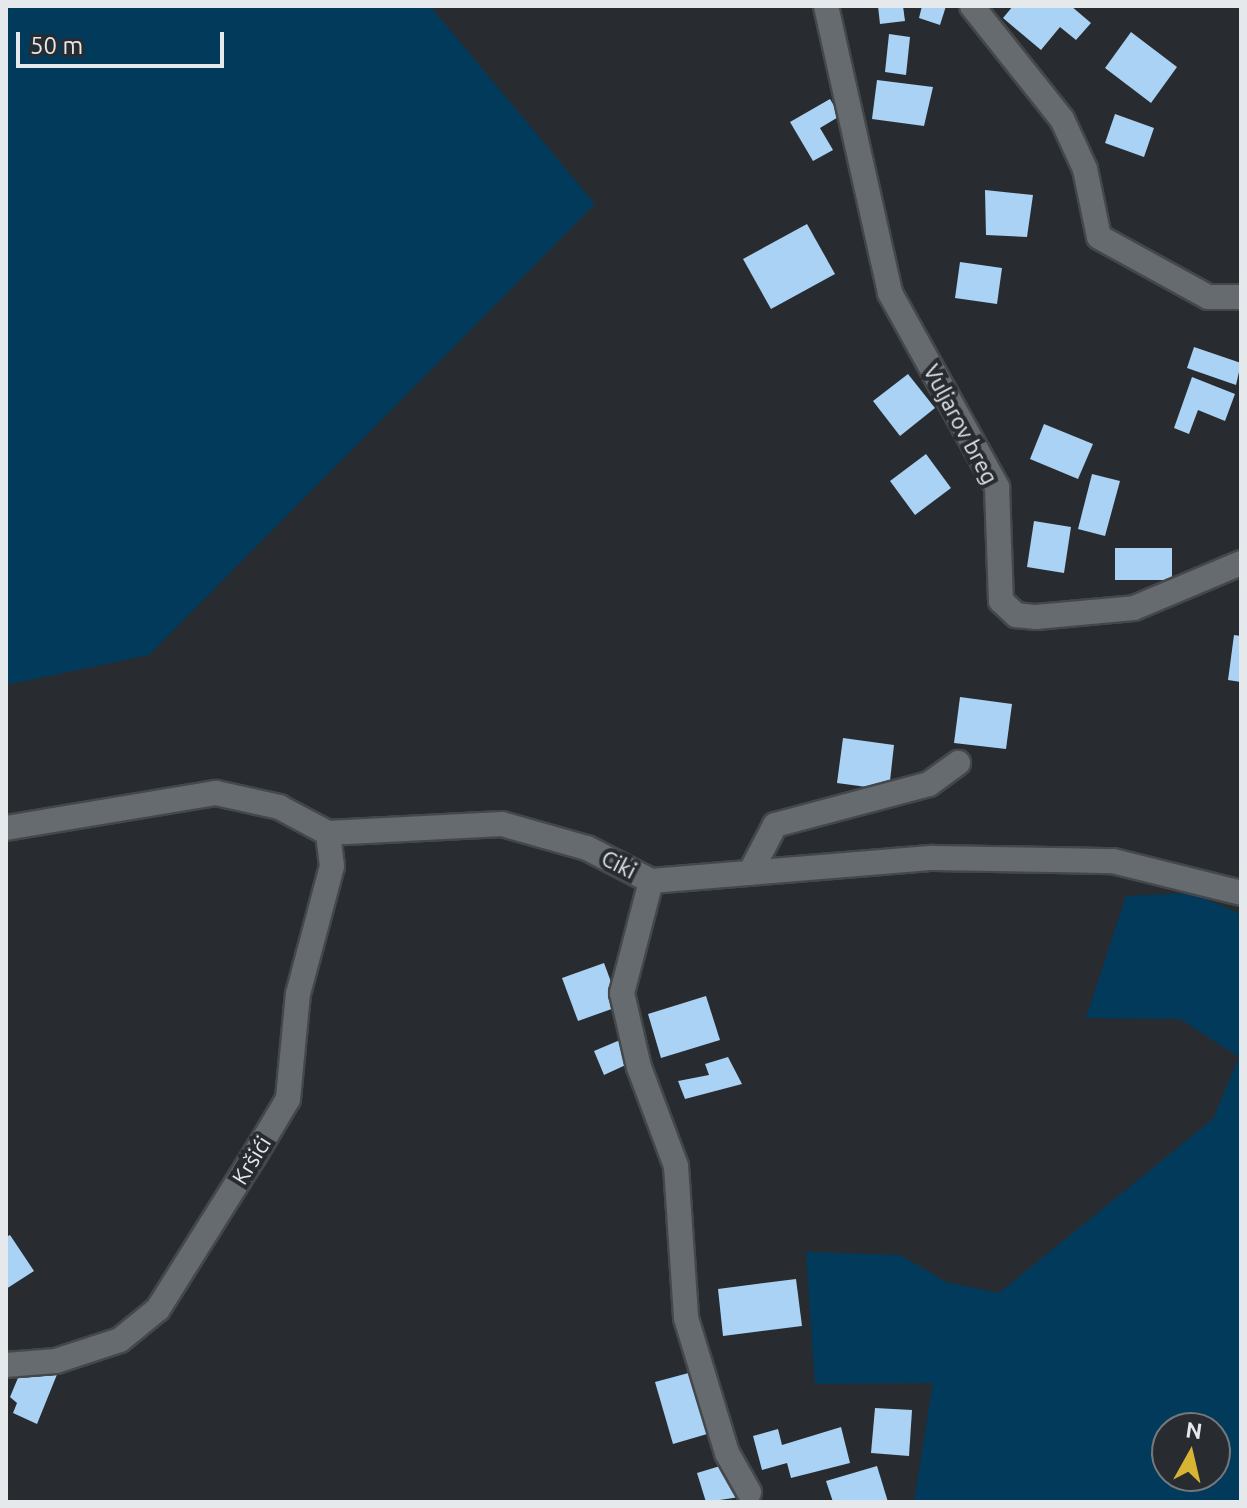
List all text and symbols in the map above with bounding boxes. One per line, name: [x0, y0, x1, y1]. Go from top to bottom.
scale bar: [20, 16, 228, 66]
text: 50 m: [30, 32, 83, 59]
street label: Vuljarov breg: [918, 360, 1004, 488]
street label: Ciki: [597, 844, 641, 884]
street label: Kršići: [226, 1131, 276, 1189]
north arrow: [1151, 1412, 1231, 1492]
text: N: [1184, 1416, 1204, 1443]

